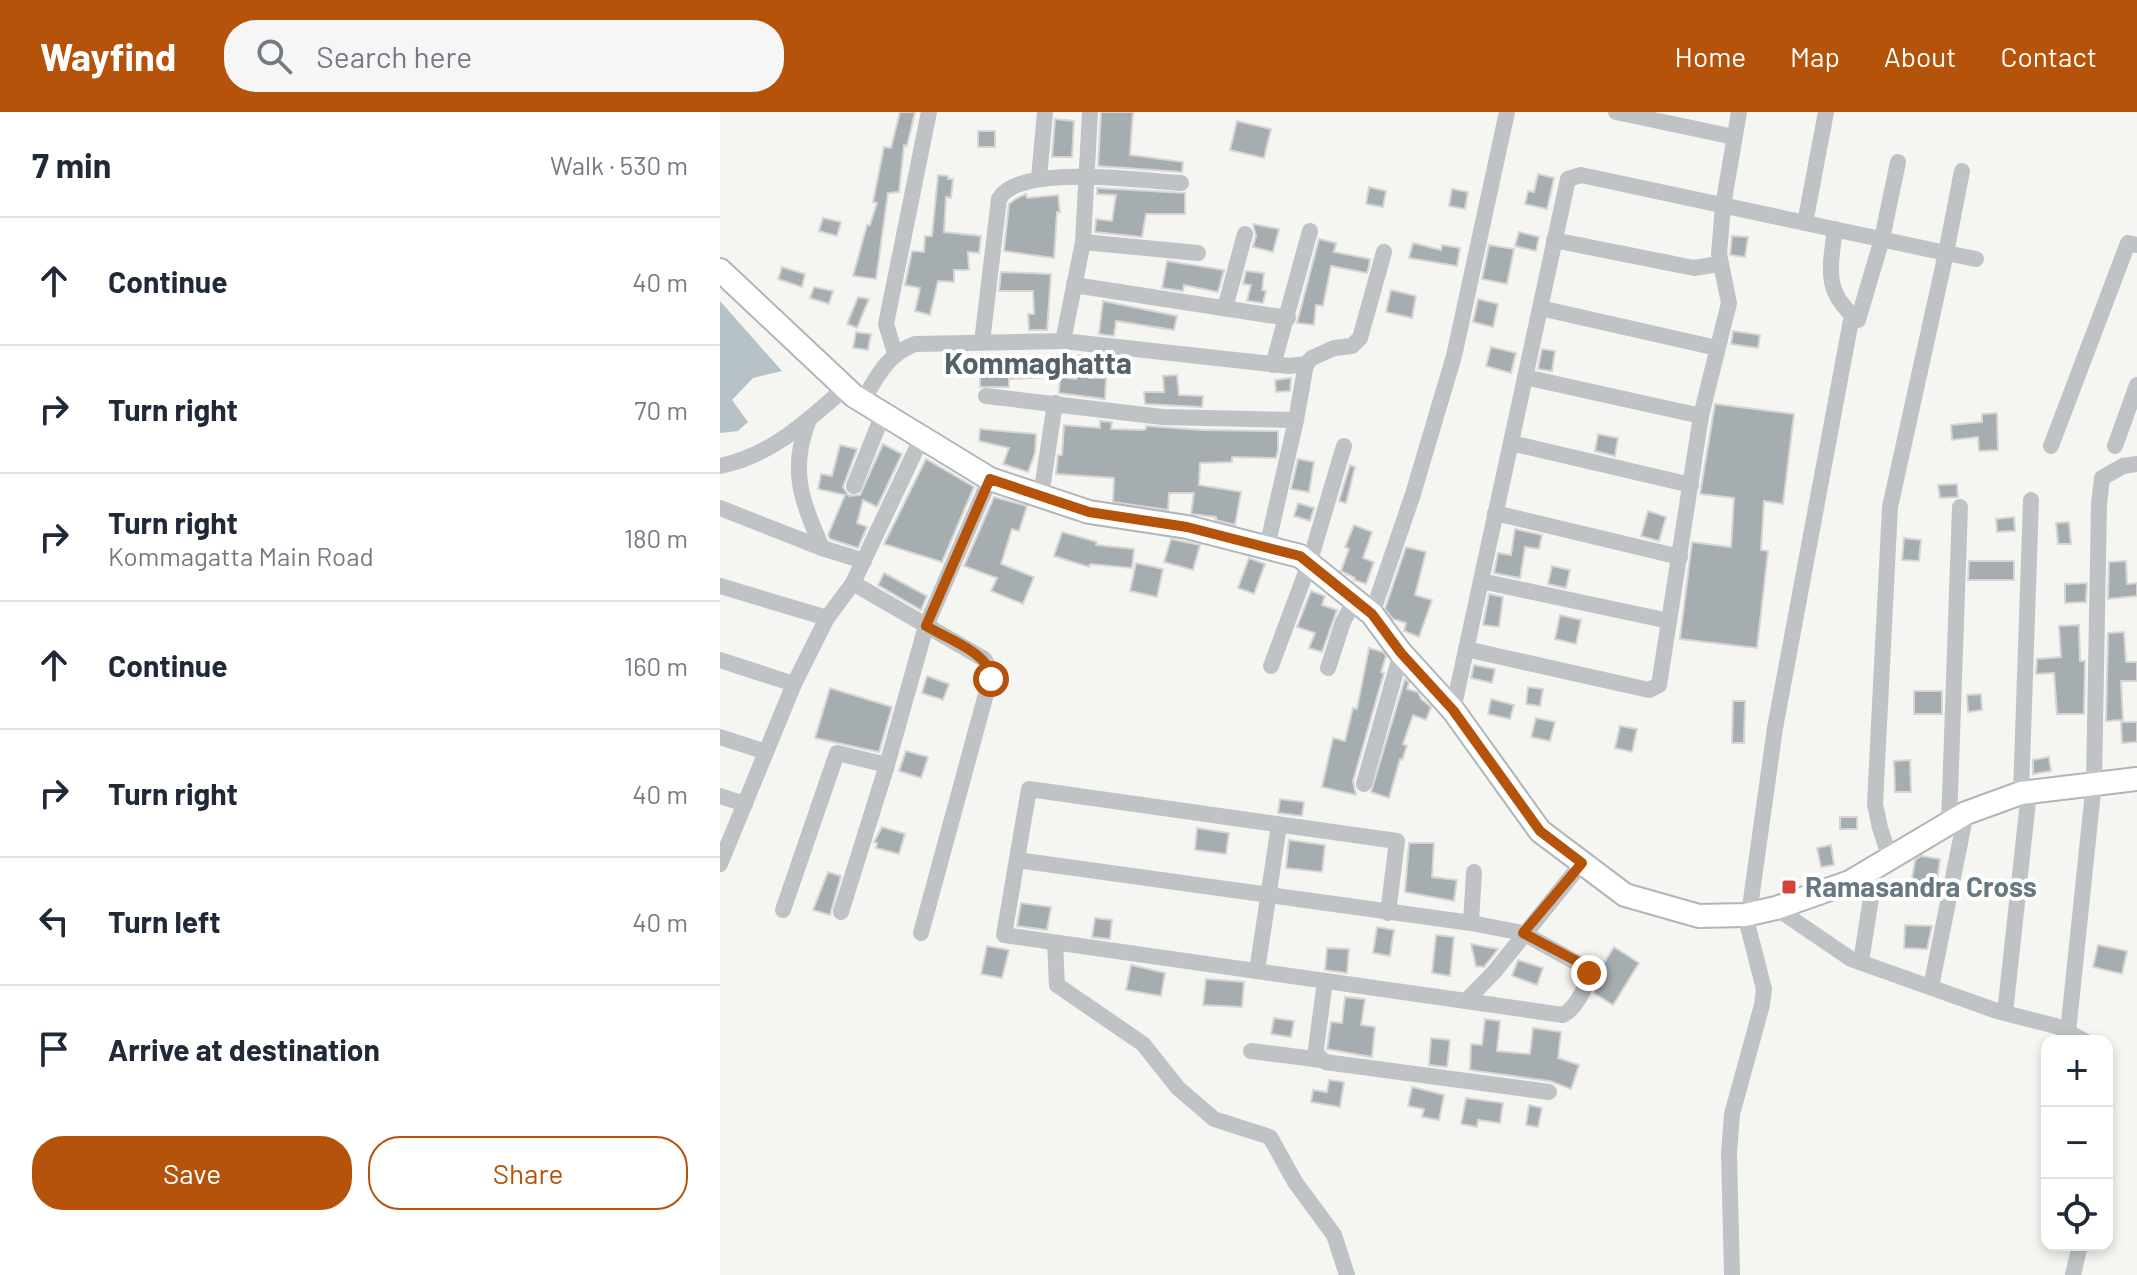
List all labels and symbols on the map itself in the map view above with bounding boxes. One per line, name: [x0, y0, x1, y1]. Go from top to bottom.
district label: Kommaghatta: [944, 344, 1132, 380]
route start: [973, 661, 1009, 697]
place label: Ramasandra Cross: [1805, 869, 2037, 903]
marker: Ramasandra Cross: [1780, 878, 1798, 896]
route end: [1571, 955, 1607, 991]

